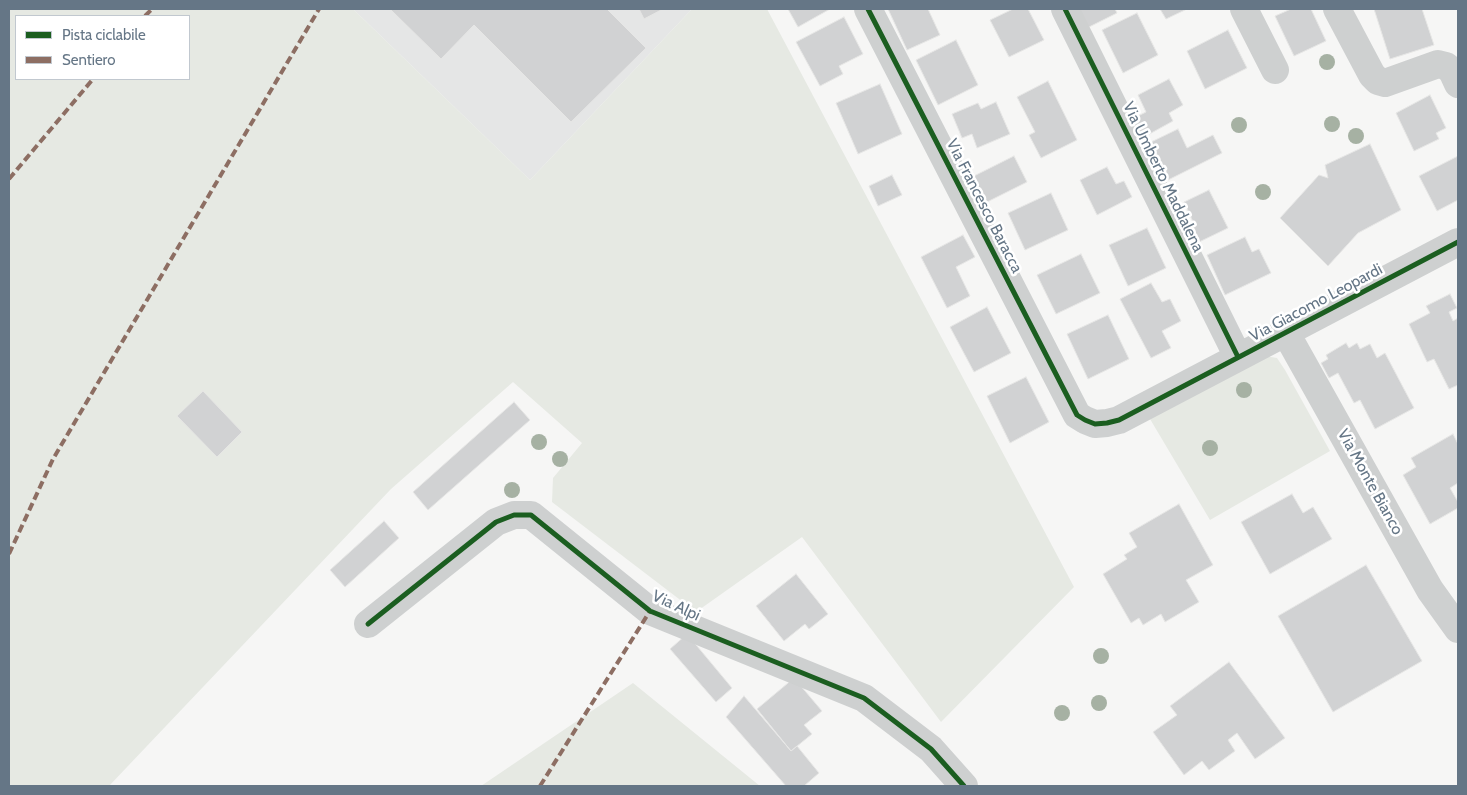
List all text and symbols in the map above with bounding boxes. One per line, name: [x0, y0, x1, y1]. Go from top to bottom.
legend: [15, 15, 190, 80]
text: Pista ciclabile: [62, 26, 146, 44]
text: Sentiero: [62, 51, 115, 69]
street label: Via Umberto Maddalena: [1118, 99, 1208, 255]
street label: Via Francesco Baracca: [942, 136, 1026, 276]
street label: Via Giacomo Leopardi: [1246, 260, 1386, 346]
street label: Via Monte Bianco: [1333, 426, 1407, 538]
street label: Via Alpi: [649, 587, 703, 625]

